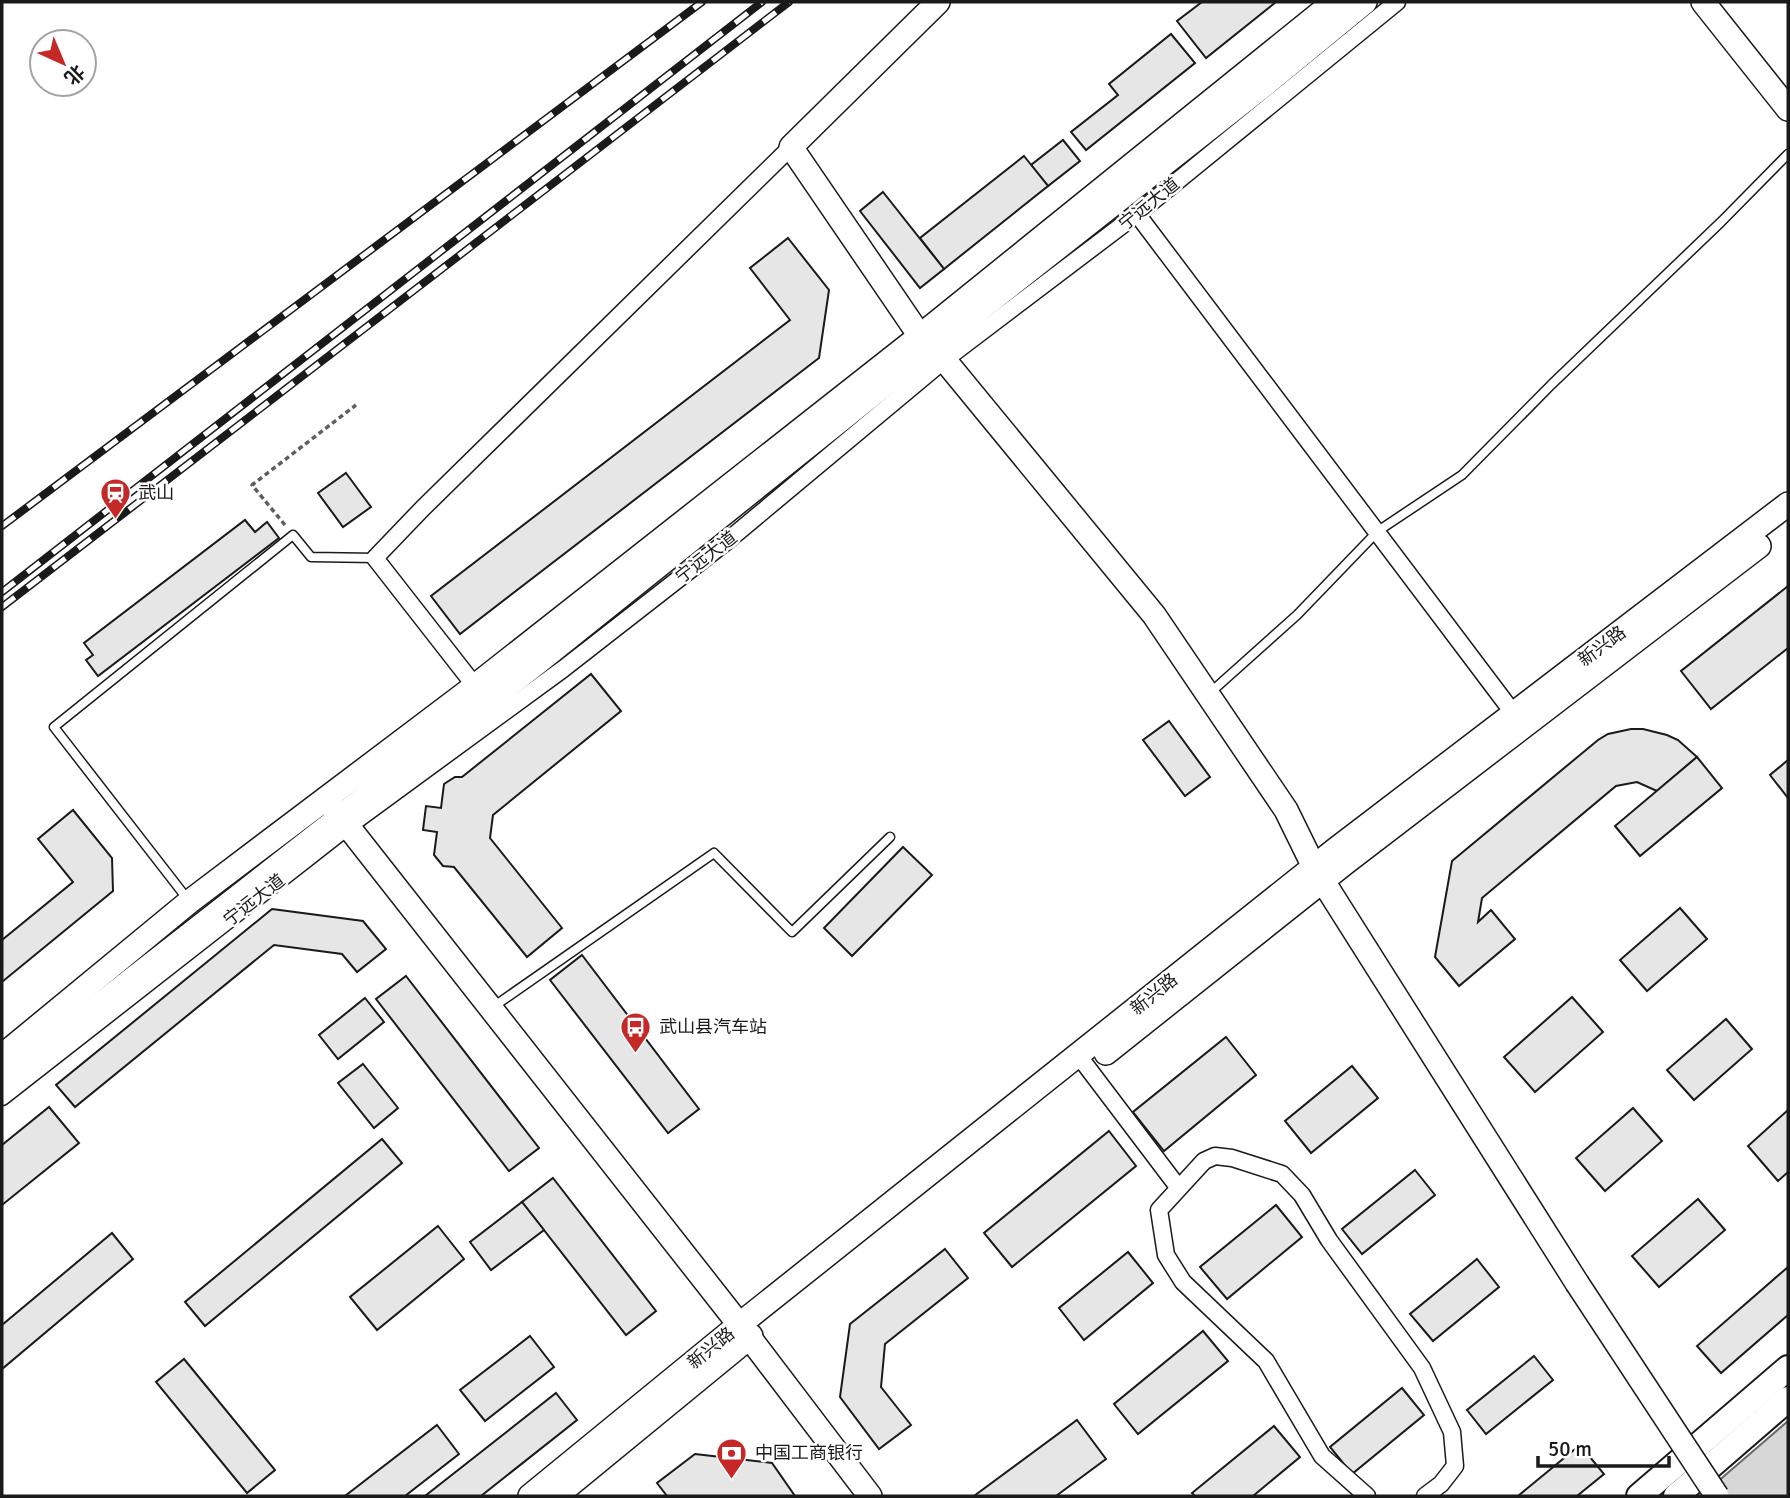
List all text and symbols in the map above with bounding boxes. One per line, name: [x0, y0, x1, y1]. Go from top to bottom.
north arrow: [28, 28, 98, 98]
text: 北: [59, 59, 89, 90]
street label: 宁远大道: [1114, 173, 1184, 235]
station icon: 武山: [98, 476, 132, 520]
place label: 武山: [138, 482, 174, 504]
street label: 宁远大道: [671, 526, 741, 588]
street label: 新兴路: [1574, 621, 1630, 671]
street label: 宁远大道: [219, 869, 289, 931]
street label: 新兴路: [1126, 968, 1182, 1020]
bus stop icon: 武山县汽车站: [619, 1010, 653, 1054]
place label: 武山县汽车站: [659, 1016, 767, 1038]
street label: 新兴路: [683, 1322, 739, 1374]
scale bar: [1538, 1424, 1669, 1468]
bank icon: 中国工商银行: [715, 1436, 749, 1480]
text: 50 m: [1548, 1436, 1592, 1462]
place label: 中国工商银行: [755, 1442, 863, 1464]

